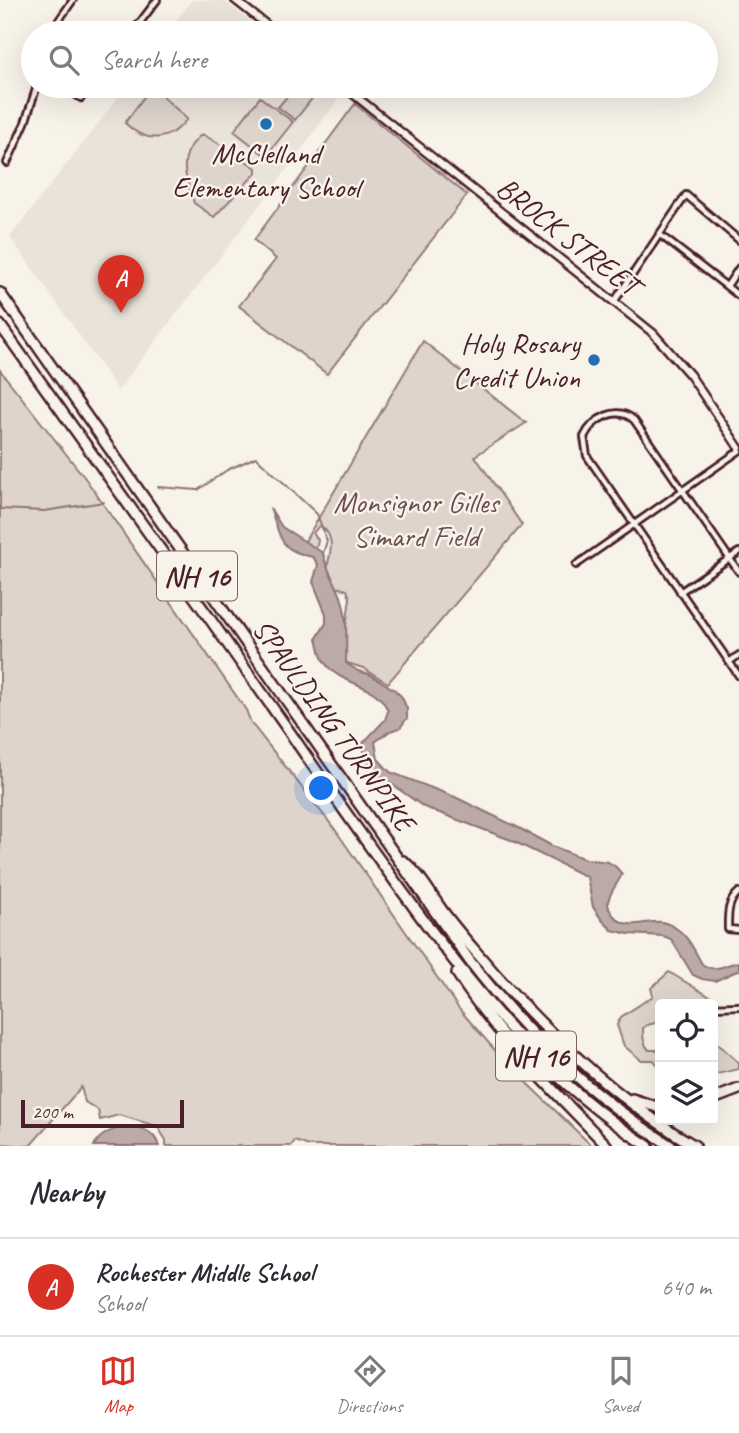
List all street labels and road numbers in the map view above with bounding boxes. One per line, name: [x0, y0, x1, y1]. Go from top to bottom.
street label: BROCK STREET: [489, 168, 653, 308]
road number: NH 16: [157, 552, 237, 600]
street label: SPAULDING TURNPIKE: [244, 611, 426, 842]
road number: NH 16: [496, 1032, 576, 1080]

